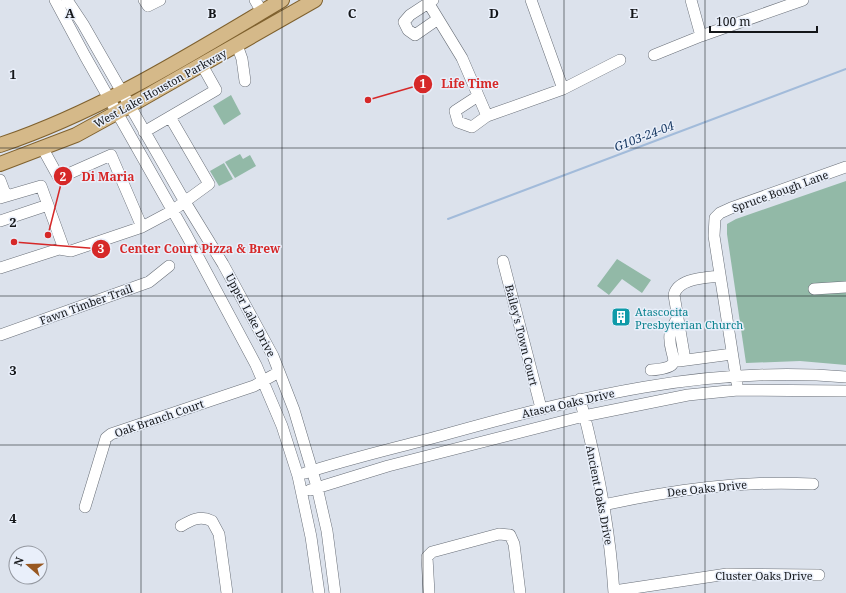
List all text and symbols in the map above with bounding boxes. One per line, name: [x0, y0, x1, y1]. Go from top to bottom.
text: A: [65, 4, 75, 22]
text: B: [208, 4, 217, 22]
text: C: [348, 4, 357, 22]
text: D: [489, 4, 499, 22]
text: E: [630, 4, 639, 22]
scale bar: [710, 8, 817, 34]
text: 100 m: [716, 13, 751, 30]
street label: West Lake Houston Parkway: [91, 45, 230, 131]
text: 1: [9, 65, 17, 83]
callout: Life Time: [413, 72, 507, 96]
text: 1: [420, 75, 427, 92]
text: Life Time: [441, 75, 499, 92]
water label: G103-24-04: [612, 117, 677, 155]
callout: Di Maria: [53, 164, 142, 188]
street label: Spruce Bough Lane: [730, 167, 830, 215]
text: 2: [60, 168, 67, 185]
text: Di Maria: [82, 168, 134, 185]
text: 2: [9, 213, 17, 231]
callout: Center Court Pizza & Brew: [91, 237, 288, 261]
text: 3: [98, 240, 105, 257]
text: Center Court Pizza & Brew: [120, 240, 281, 257]
street label: Upper Lake Drive: [223, 271, 279, 359]
street label: Fawn Timber Trail: [37, 280, 135, 328]
street label: Bailey's Town Court: [502, 283, 542, 387]
place label: Atascocita Presbyterian Church: [635, 304, 743, 332]
building icon: Atascocita Presbyterian Church: [610, 306, 632, 328]
text: 3: [9, 361, 17, 379]
street label: Atasca Oaks Drive: [520, 385, 616, 421]
street label: Oak Branch Court: [112, 396, 206, 440]
street label: Ancient Oaks Drive: [583, 444, 617, 546]
street label: Dee Oaks Drive: [666, 476, 748, 500]
text: 4: [9, 509, 17, 527]
north arrow: [8, 545, 48, 585]
text: N: [10, 554, 27, 568]
street label: Cluster Oaks Drive: [715, 568, 813, 583]

